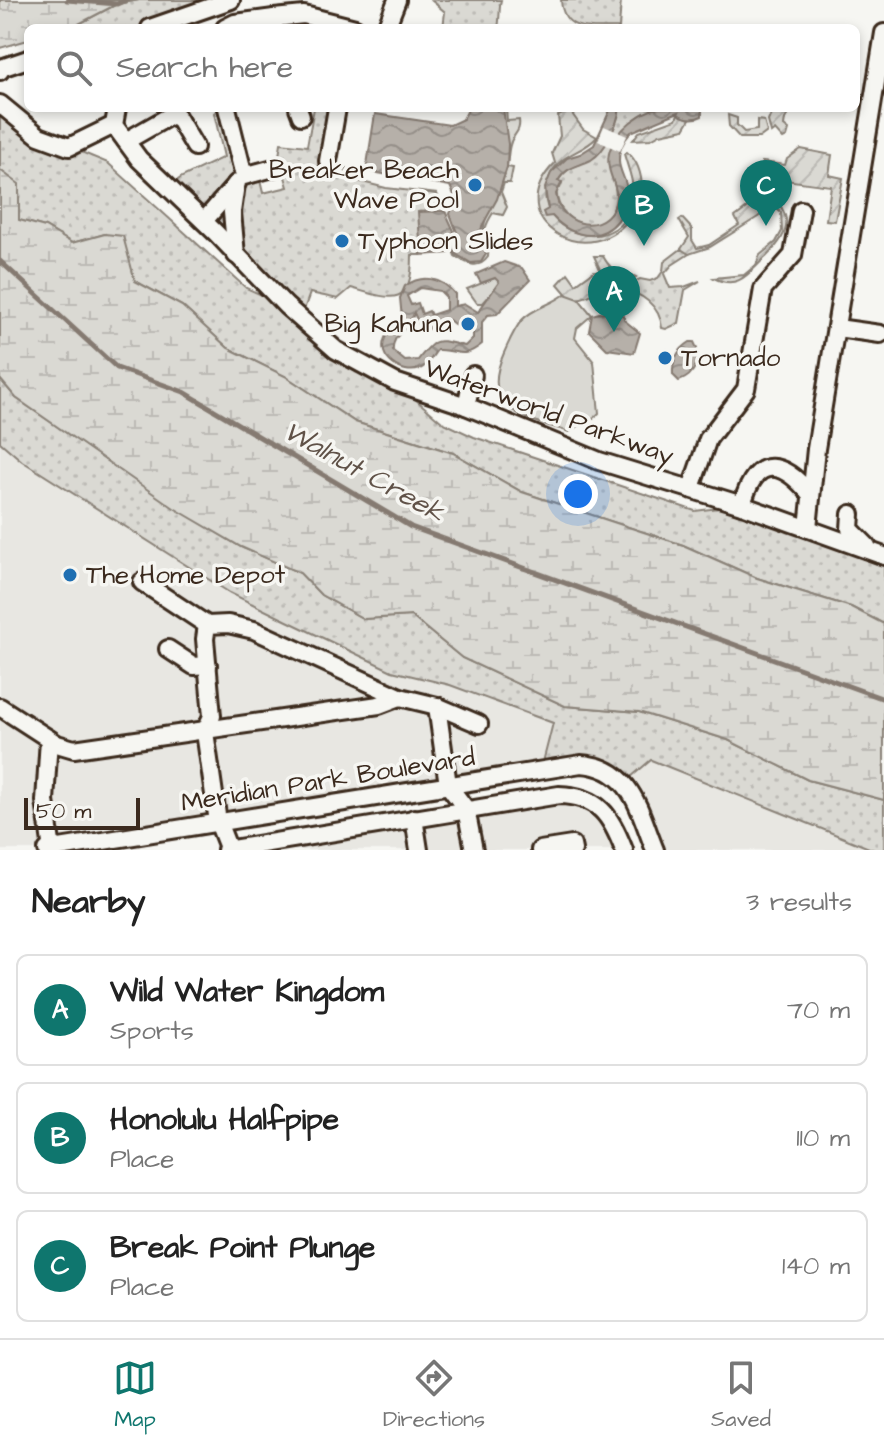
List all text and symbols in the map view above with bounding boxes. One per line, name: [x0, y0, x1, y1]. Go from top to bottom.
search box: [24, 24, 860, 112]
icon: search: [52, 46, 96, 90]
text: Search here: [116, 47, 293, 89]
place label: Breaker Beach Wave Pool: [269, 152, 459, 218]
pin: C: [740, 160, 792, 226]
marker: Breaker Beach Wave Pool: [466, 176, 484, 194]
pin: B: [618, 180, 670, 246]
place label: Typhoon Slides: [358, 223, 534, 261]
marker: Typhoon Slides: [333, 232, 351, 250]
pin: A: [588, 266, 640, 332]
place label: Big Kahuna: [324, 306, 452, 344]
marker: Big Kahuna: [459, 315, 477, 333]
place label: Tornado: [681, 340, 781, 376]
marker: Tornado: [656, 349, 674, 367]
street label: Waterworld Parkway: [419, 350, 679, 476]
water label: Walnut Creek: [276, 412, 452, 533]
your location: [558, 474, 598, 514]
place label: The Home Depot: [86, 557, 286, 593]
marker: The Home Depot: [61, 566, 79, 584]
street label: Meridian Park Boulevard: [178, 739, 478, 821]
scale bar: [24, 794, 140, 830]
text: 50 m: [36, 796, 91, 827]
text: Nearby: [32, 878, 146, 926]
text: 3 results: [746, 884, 852, 920]
text: Wild Water Kingdom: [110, 971, 384, 1013]
text: A: [52, 992, 68, 1028]
text: 70 m: [787, 992, 850, 1028]
text: Sports: [110, 1013, 194, 1049]
text: Honolulu Halfpipe: [110, 1099, 339, 1141]
text: B: [51, 1120, 69, 1156]
text: 110 m: [796, 1120, 850, 1156]
text: Place: [110, 1141, 174, 1177]
text: Break Point Plunge: [110, 1227, 375, 1269]
text: C: [51, 1248, 69, 1284]
text: 140 m: [782, 1248, 850, 1284]
text: Place: [110, 1269, 174, 1305]
tab: Map: [113, 1356, 157, 1435]
tab: Directions: [383, 1356, 485, 1435]
tab: Saved: [711, 1356, 771, 1435]

